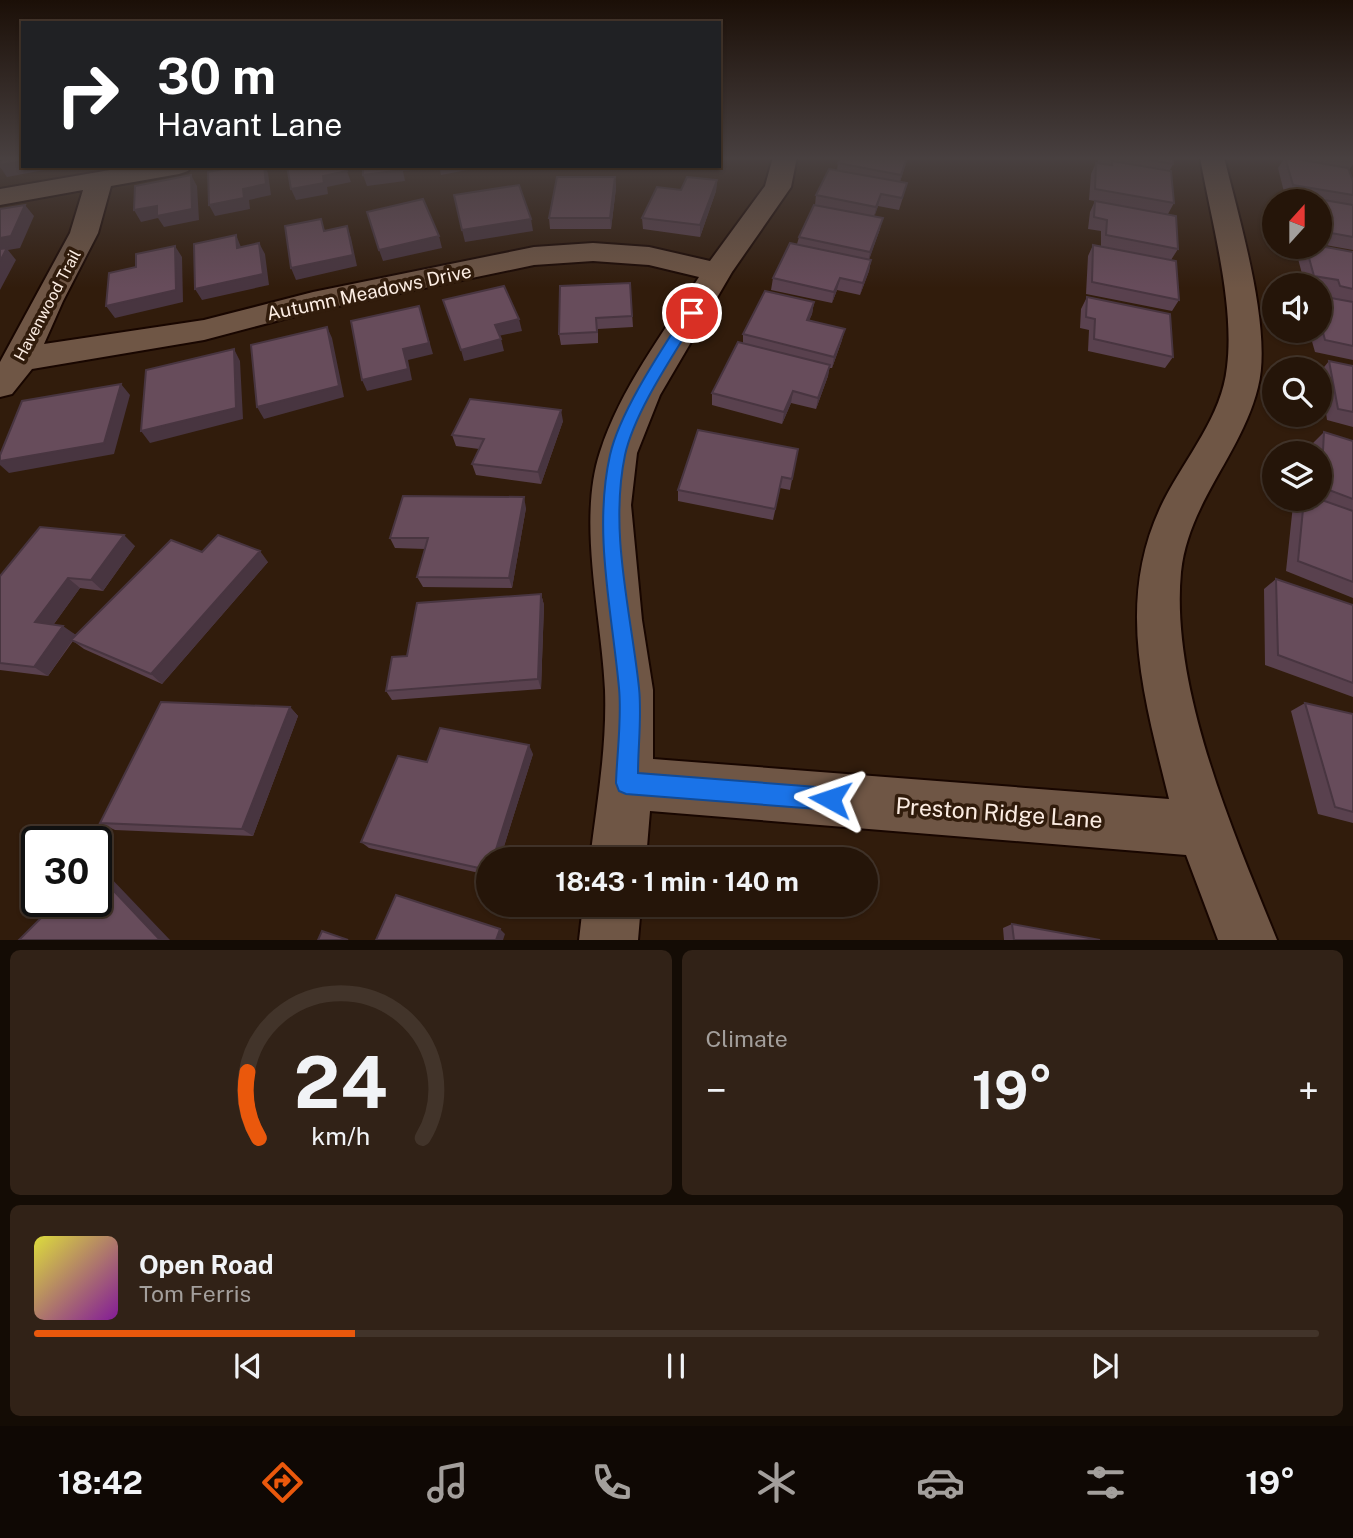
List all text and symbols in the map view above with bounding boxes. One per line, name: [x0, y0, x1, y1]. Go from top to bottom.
text: 30 m: [157, 47, 276, 105]
icon: right: [42, 49, 133, 140]
text: Havant Lane: [157, 106, 342, 143]
north arrow: [1262, 189, 1332, 259]
map controls: [1262, 189, 1332, 511]
street label: Havenwood Trail: [10, 246, 85, 364]
street label: Autumn Meadows Drive: [265, 260, 473, 324]
button: sound: [1262, 273, 1332, 343]
pin: [662, 283, 722, 343]
icon: arrive: [673, 294, 711, 332]
button: search: [1262, 357, 1332, 427]
button: layers: [1262, 441, 1332, 511]
position arrow: [793, 762, 867, 836]
street label: Preston Ridge Lane: [895, 792, 1103, 833]
speed limit sign: 30: [21, 826, 112, 917]
text: 18:43 · 1 min · 140 m: [555, 866, 799, 897]
text: Climate: [706, 1025, 788, 1052]
text: 24: [294, 1040, 388, 1125]
text: 19°: [972, 1060, 1053, 1121]
text: −: [706, 1068, 727, 1113]
text: +: [1298, 1068, 1319, 1113]
text: km/h: [311, 1121, 370, 1151]
text: Open Road: [139, 1249, 274, 1280]
text: Tom Ferris: [139, 1280, 251, 1307]
icon: previous: [229, 1347, 267, 1385]
icon: pause: [657, 1347, 695, 1385]
icon: next: [1086, 1347, 1124, 1385]
icon: directions: [258, 1458, 307, 1507]
icon: music: [423, 1458, 472, 1507]
icon: phone: [587, 1458, 636, 1507]
icon: climate: [752, 1458, 801, 1507]
icon: car: [916, 1458, 965, 1507]
icon: filters: [1081, 1458, 1130, 1507]
text: 18:42: [58, 1464, 143, 1501]
text: 19°: [1245, 1464, 1295, 1501]

